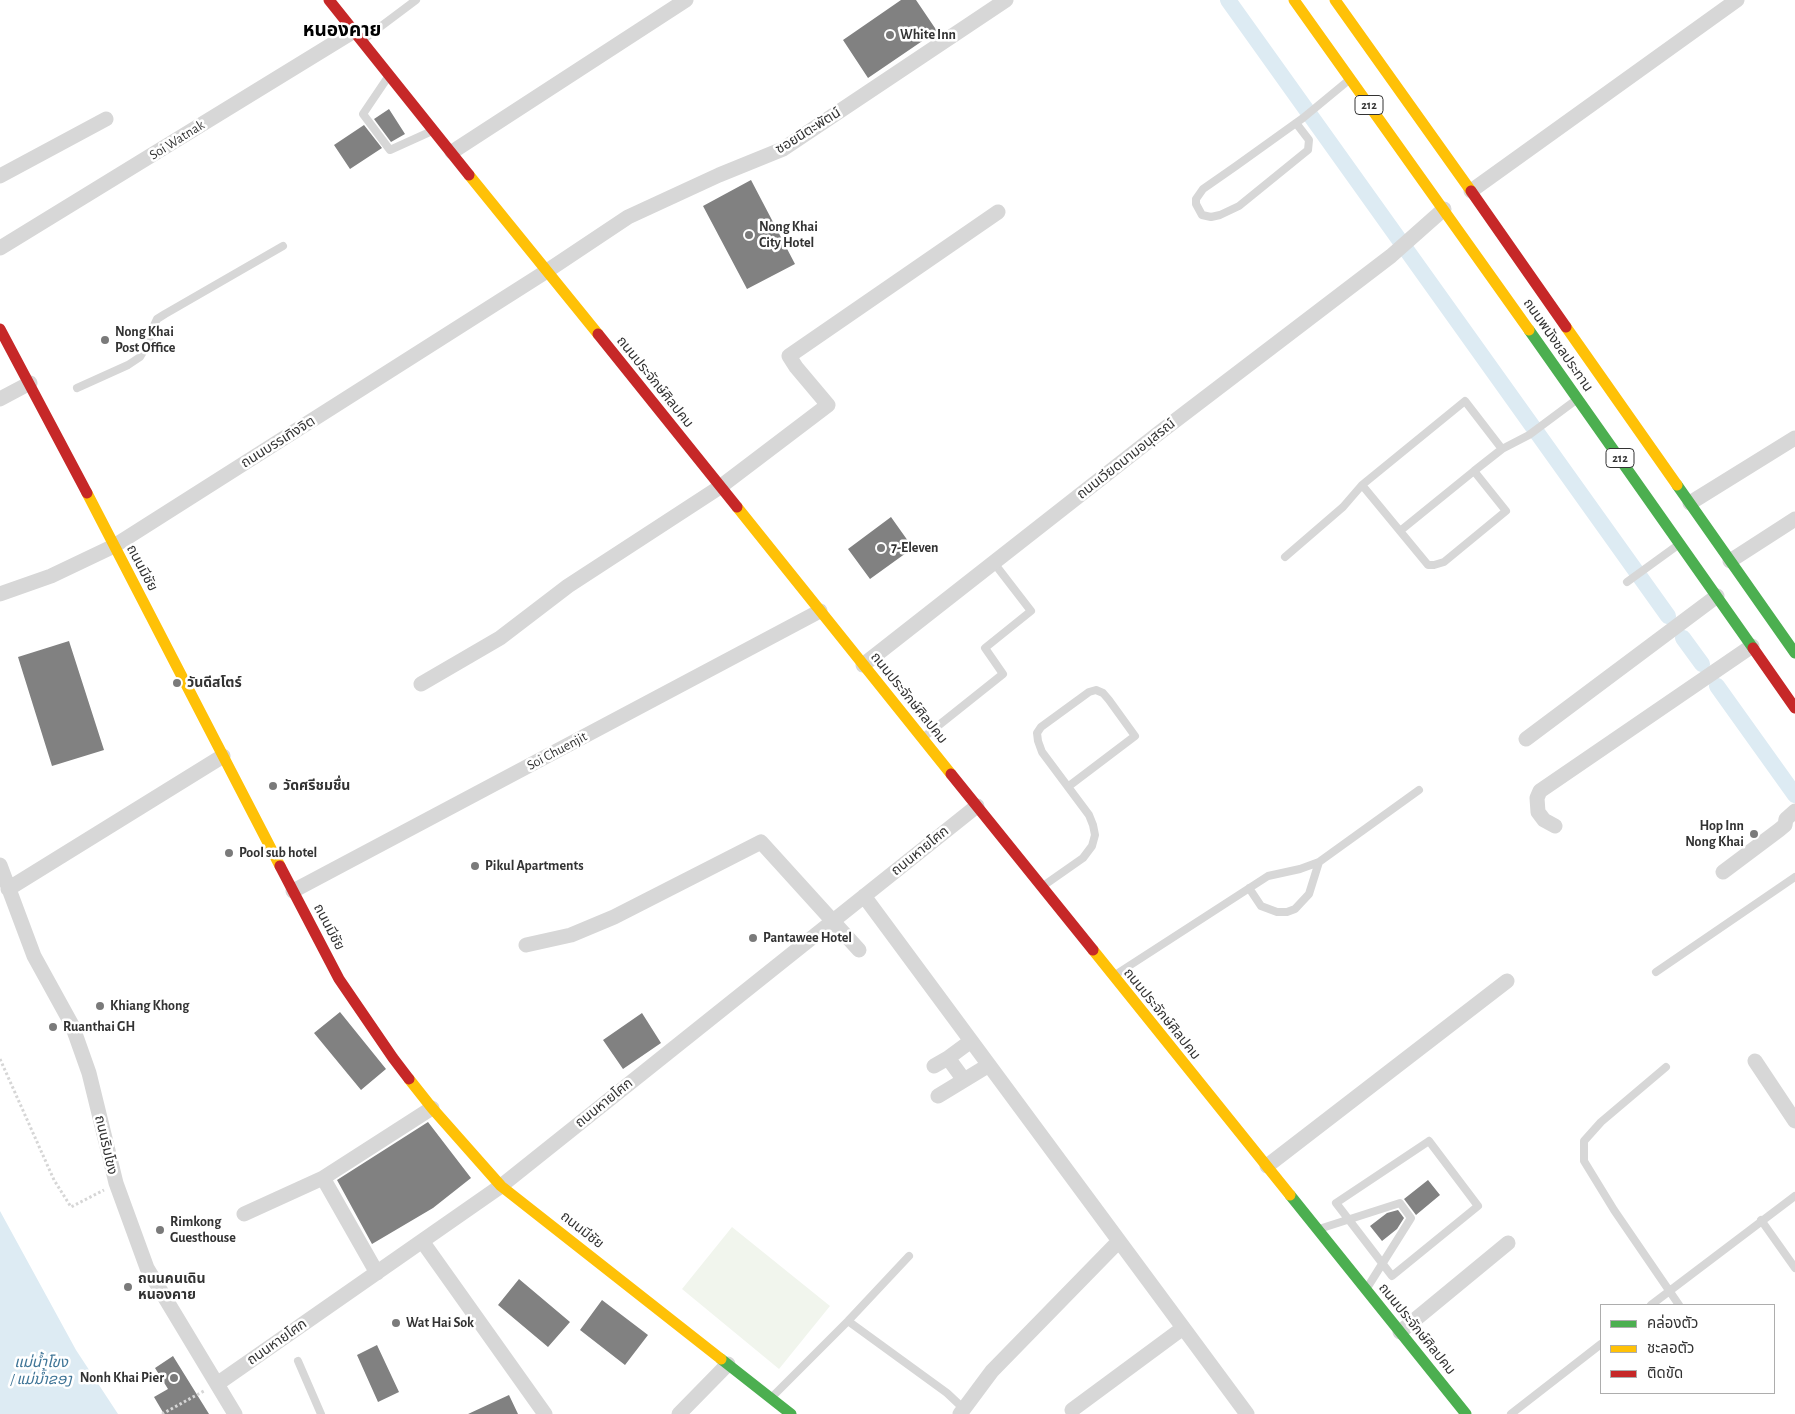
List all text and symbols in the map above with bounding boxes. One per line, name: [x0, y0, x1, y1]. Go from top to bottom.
district label: หนองคาย: [303, 19, 381, 41]
place label: White Inn: [900, 27, 956, 43]
marker: White Inn: [884, 29, 896, 41]
road number: 212: [1355, 96, 1383, 114]
street label: ซอยนิตะพัตน์: [772, 104, 844, 158]
street label: Soi Watnak: [146, 117, 208, 163]
place label: Nong Khai City Hotel: [759, 219, 818, 252]
marker: Nong Khai City Hotel: [743, 229, 755, 241]
street label: ถนนพนังชลประทาน: [1520, 295, 1596, 395]
place label: Nong Khai Post Office: [115, 324, 175, 357]
street label: ถนนประจักษ์ศิลปคม: [613, 333, 697, 431]
marker: Nong Khai Post Office: [99, 334, 111, 346]
street label: ถนนบรรเทิงจิต: [238, 413, 318, 471]
street label: ถนนเวียดนามอนุสรณ์: [1073, 415, 1179, 503]
road number: 212: [1606, 448, 1634, 468]
place label: 7-Eleven: [891, 540, 939, 556]
street label: ถนนมีชัย: [123, 542, 161, 594]
marker: 7-Eleven: [875, 542, 887, 554]
street label: ถนนประจักษ์ศิลปคม: [867, 649, 951, 747]
place label: วันดีสโตร์: [187, 675, 242, 691]
marker: วันดีสโตร์: [171, 677, 183, 689]
street label: Soi Chuenjit: [524, 728, 590, 774]
place label: วัดศรีชมชื่น: [283, 778, 350, 794]
marker: วัดศรีชมชื่น: [267, 780, 279, 792]
place label: Hop Inn Nong Khai: [1685, 818, 1744, 850]
street label: ถนนหายโศก: [888, 823, 952, 879]
marker: Hop Inn Nong Khai: [1748, 828, 1760, 840]
place label: Pool sub hotel: [239, 845, 317, 861]
marker: Pool sub hotel: [223, 847, 235, 859]
place label: Pikul Apartments: [485, 858, 584, 874]
marker: Pikul Apartments: [469, 860, 481, 872]
street label: ถนนมีชัย: [310, 901, 348, 953]
place label: Pantawee Hotel: [763, 930, 852, 946]
marker: Pantawee Hotel: [747, 932, 759, 944]
street label: ถนนประจักษ์ศิลปคม: [1120, 965, 1204, 1063]
place label: Khiang Khong: [110, 998, 189, 1014]
marker: Khiang Khong: [94, 1000, 106, 1012]
place label: Ruanthai GH: [63, 1019, 135, 1035]
marker: Ruanthai GH: [47, 1021, 59, 1033]
street label: ถนนหายโศก: [572, 1075, 636, 1131]
street label: ถนนริมโขง: [91, 1114, 121, 1176]
street label: ถนนมีชัย: [557, 1208, 607, 1252]
place label: Rimkong Guesthouse: [170, 1214, 236, 1246]
marker: Rimkong Guesthouse: [154, 1224, 166, 1236]
place label: ถนนคนเดิน หนองคาย: [138, 1271, 205, 1304]
street label: ถนนประจักษ์ศิลปคม: [1375, 1280, 1459, 1378]
marker: ถนนคนเดิน หนองคาย: [122, 1281, 134, 1293]
legend: [1600, 1304, 1775, 1394]
street label: ถนนหายโศก: [244, 1315, 310, 1369]
place label: Wat Hai Sok: [406, 1315, 474, 1331]
text: คล่องตัว: [1647, 1316, 1698, 1331]
marker: Wat Hai Sok: [390, 1317, 402, 1329]
text: ชะลอตัว: [1647, 1341, 1694, 1356]
water label: แม่น้ำโขง / ແມ່ນ້ຳຂອງ: [10, 1353, 72, 1388]
text: ติดขัด: [1647, 1366, 1683, 1381]
place label: Nonh Khai Pier: [80, 1370, 164, 1386]
marker: Nonh Khai Pier: [168, 1372, 180, 1384]

